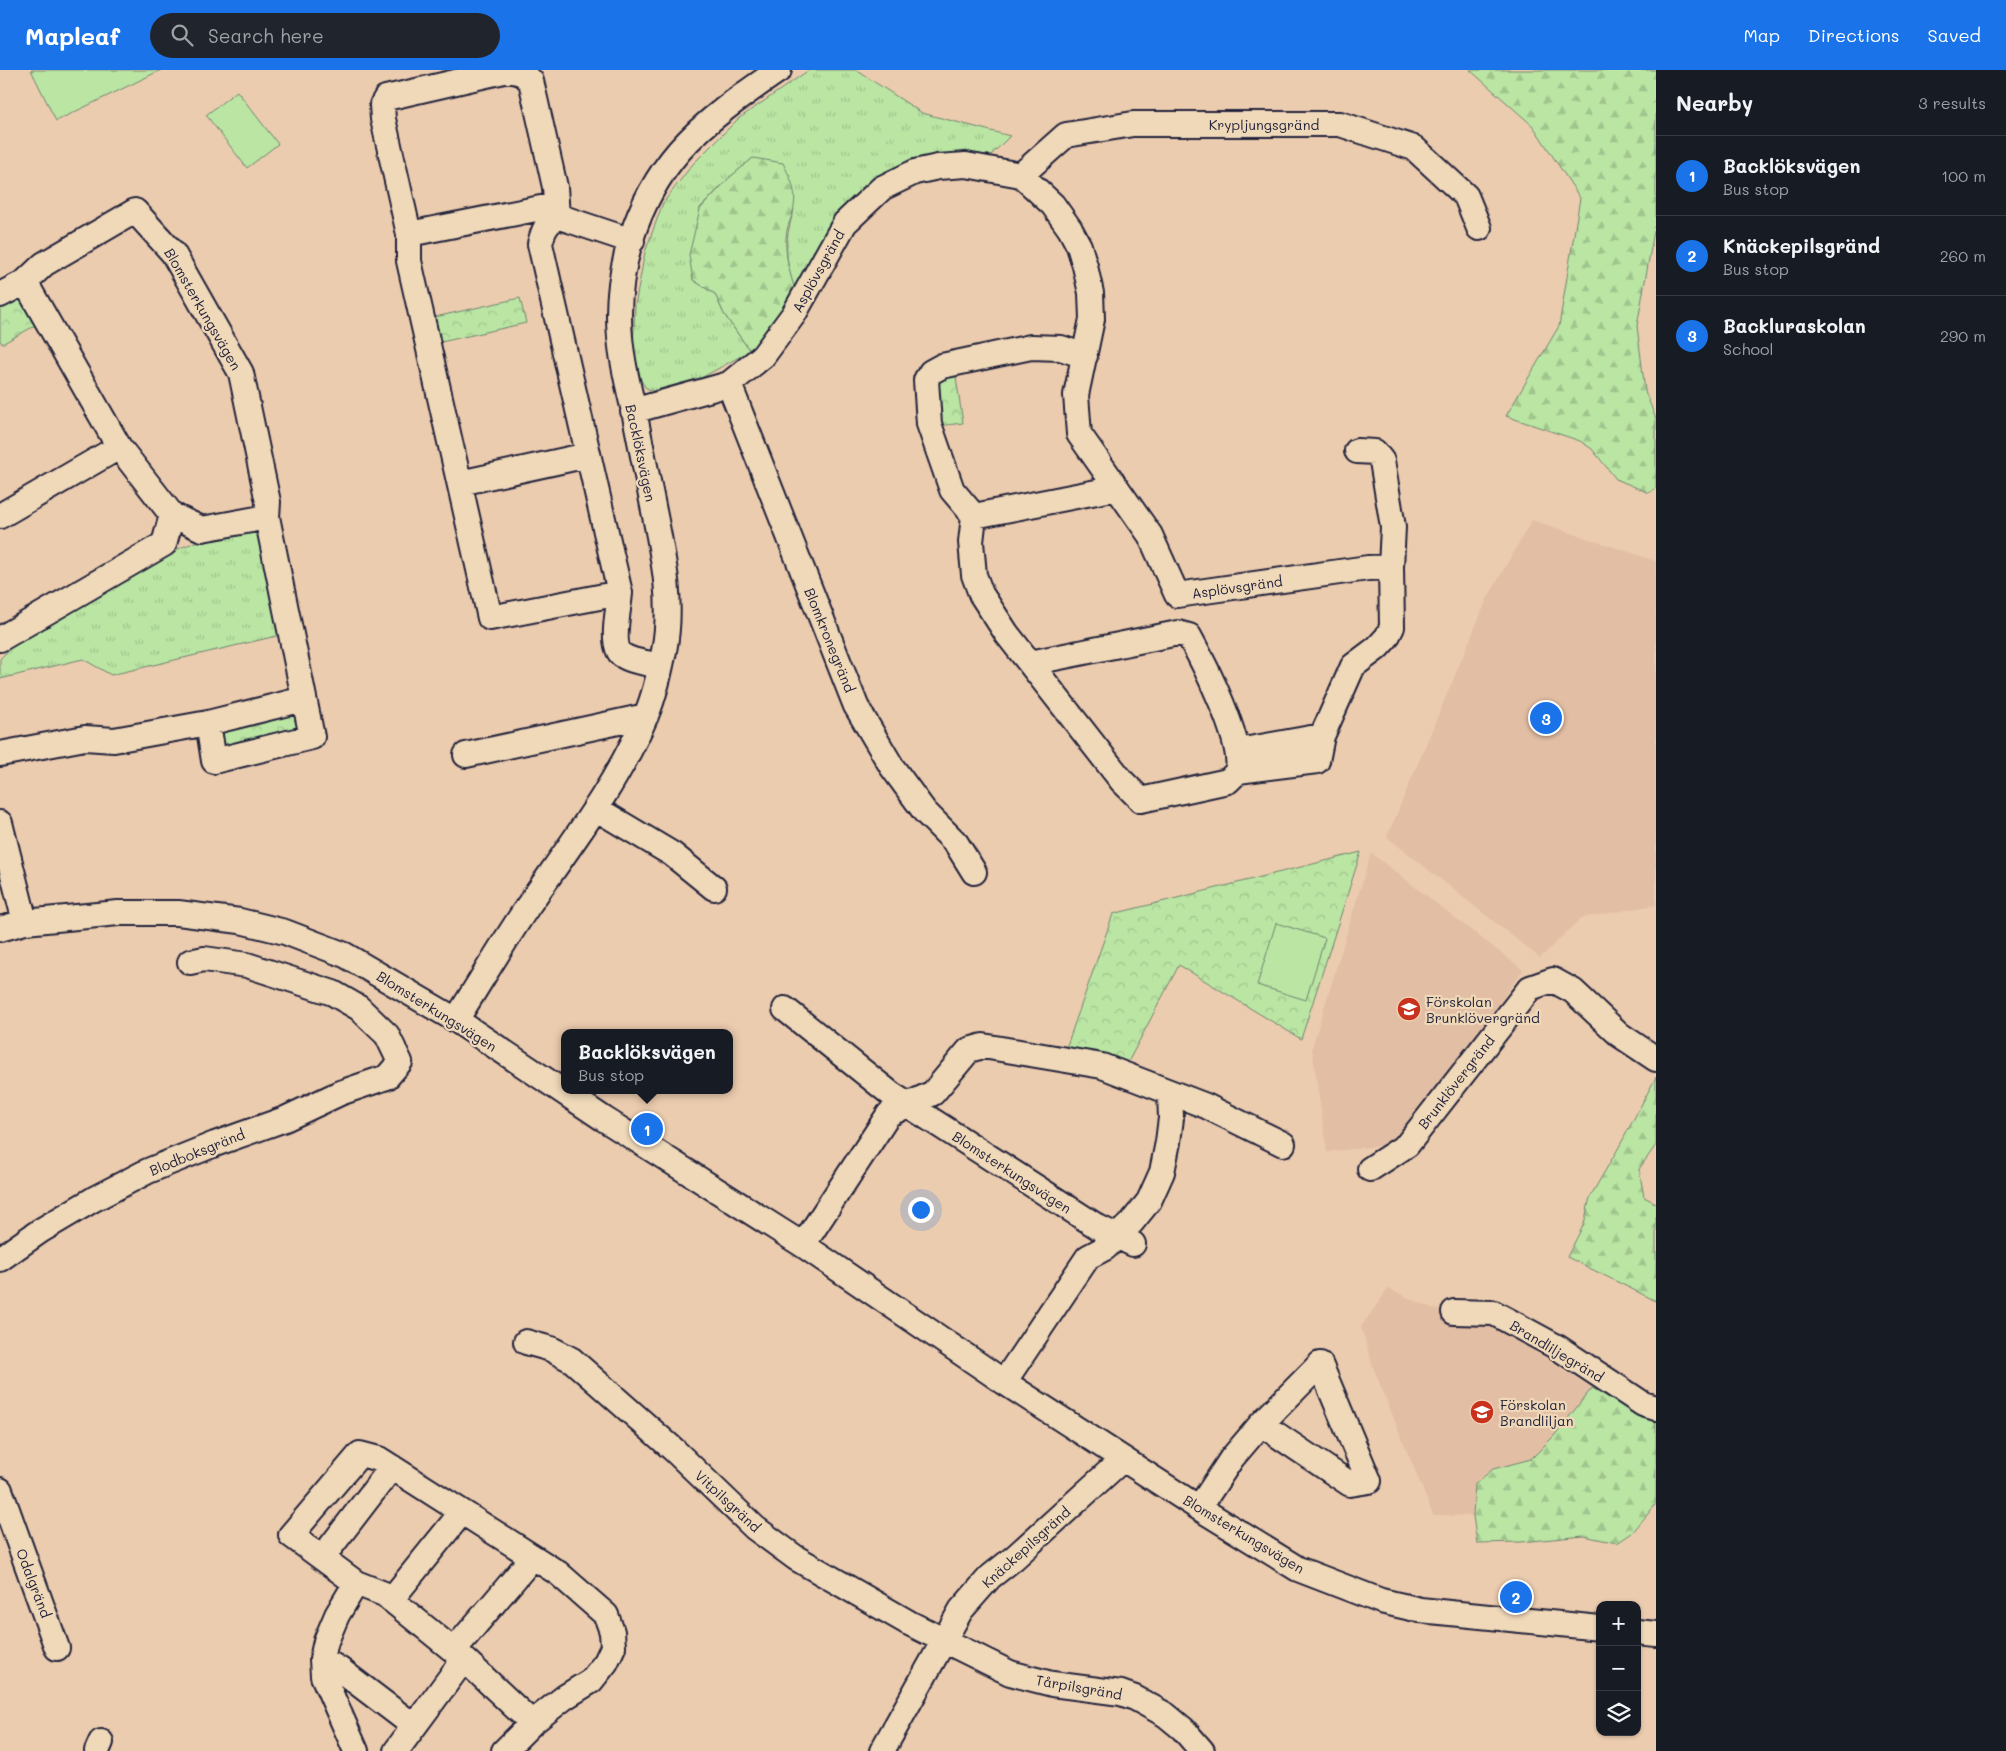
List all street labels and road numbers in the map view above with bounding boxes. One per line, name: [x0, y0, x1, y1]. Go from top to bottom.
street label: Krypljungsgränd: [1209, 115, 1319, 134]
street label: Asplövsgränd: [787, 226, 849, 316]
street label: Blomsterkungsvägen: [160, 244, 246, 374]
street label: Backlöksvägen: [621, 402, 661, 504]
street label: Asplövsgränd: [1190, 571, 1284, 603]
street label: Blomkronegränd: [800, 585, 860, 695]
street label: Blomsterkungsvägen: [373, 966, 501, 1056]
street label: Brunklövergränd: [1413, 1031, 1499, 1133]
street label: Blodboksgränd: [146, 1124, 248, 1180]
street label: Blomsterkungsvägen: [949, 1126, 1075, 1218]
street label: Brandliljegränd: [1507, 1315, 1608, 1387]
street label: Vitpilsgränd: [691, 1466, 765, 1536]
street label: Blomsterkungsvägen: [1180, 1490, 1308, 1578]
street label: Knäckepilsgränd: [978, 1502, 1074, 1592]
street label: Odalgränd: [12, 1546, 56, 1620]
street label: Tårpilsgränd: [1034, 1670, 1124, 1704]

